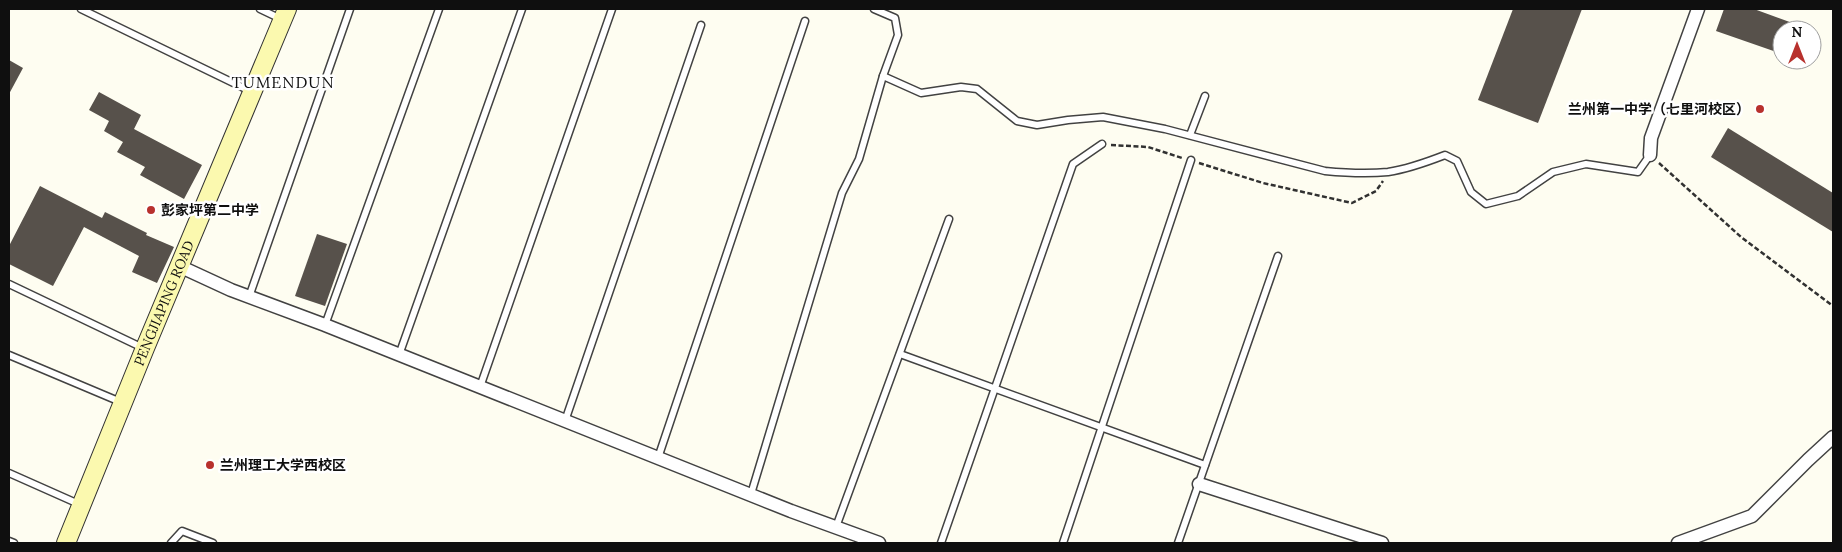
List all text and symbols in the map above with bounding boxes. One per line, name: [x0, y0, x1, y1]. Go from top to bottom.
north arrow: [1772, 20, 1822, 70]
text: N: [1792, 23, 1803, 41]
district label: TUMENDUN: [231, 72, 335, 92]
place label: 兰州第一中学（七里河校区）: [1568, 100, 1750, 118]
marker: 兰州第一中学（七里河校区）: [1754, 103, 1766, 115]
place label: 彭家坪第二中学: [161, 201, 259, 219]
marker: 彭家坪第二中学: [145, 204, 157, 216]
street label: PENGJIAPING ROAD: [130, 238, 198, 368]
place label: 兰州理工大学西校区: [220, 456, 346, 474]
marker: 兰州理工大学西校区: [204, 459, 216, 471]

